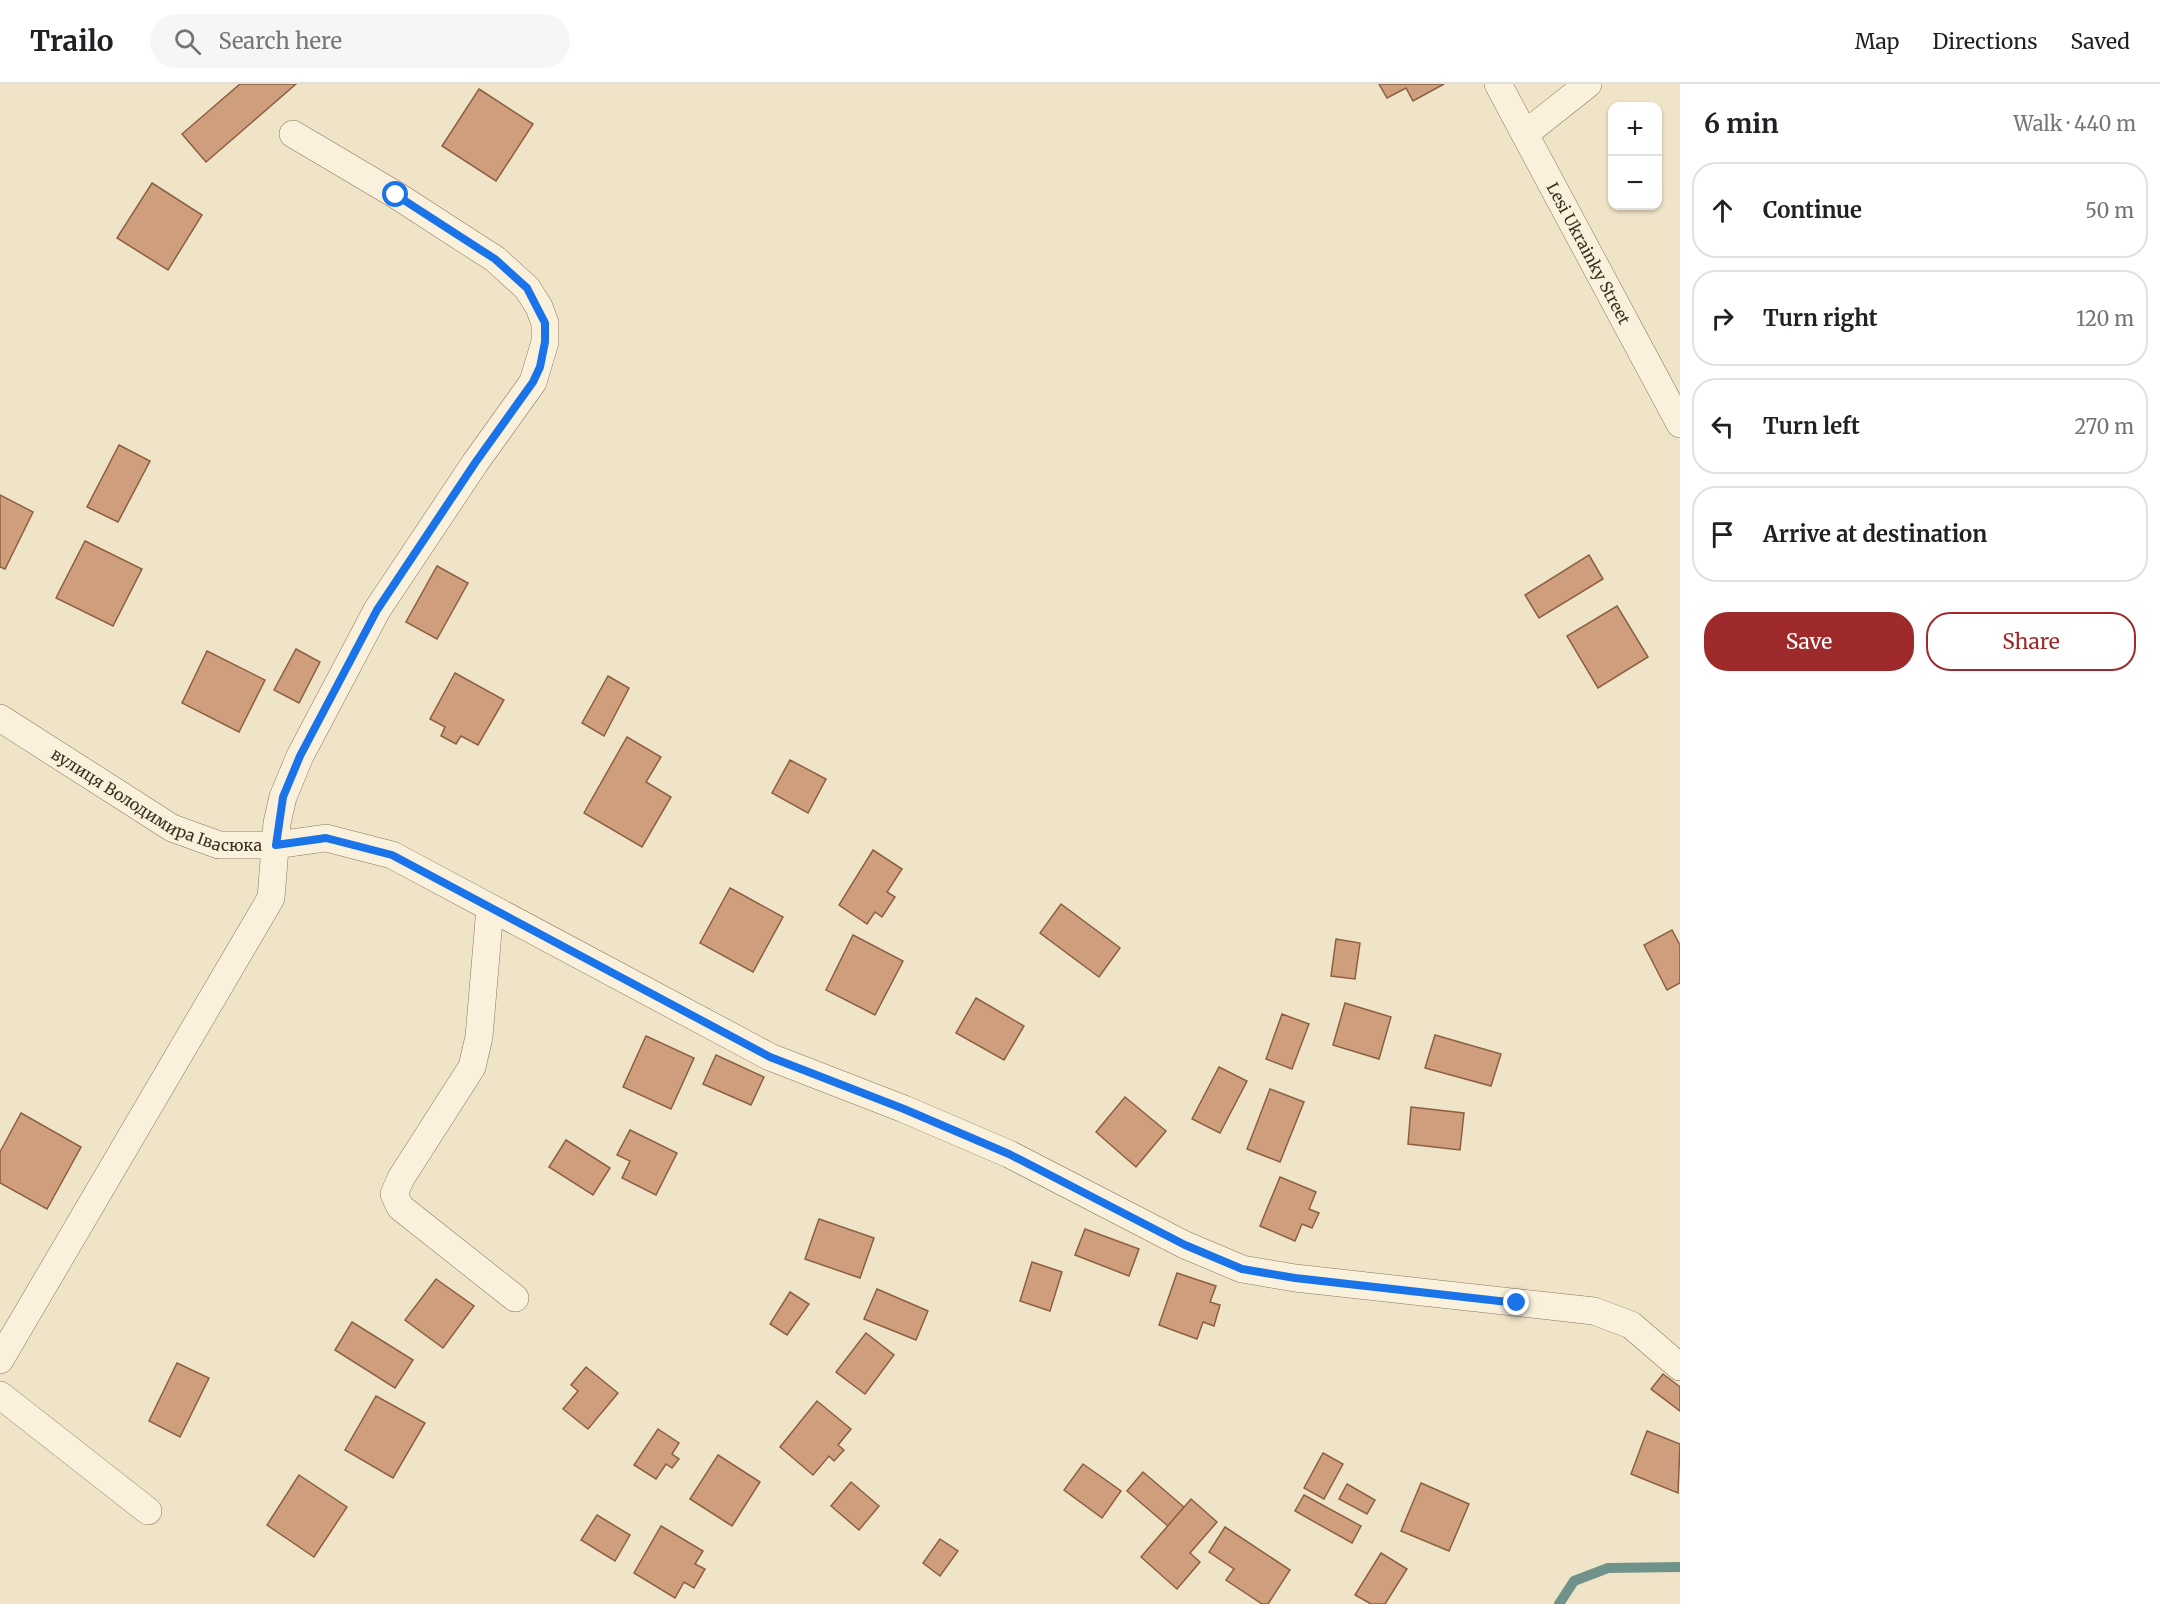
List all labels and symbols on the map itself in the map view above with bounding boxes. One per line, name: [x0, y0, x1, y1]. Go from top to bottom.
street label: Lesi Ukrainky Street: [1543, 179, 1635, 328]
route start: [382, 181, 408, 207]
street label: вулиця Володимира Івасюка: [48, 743, 262, 855]
route end: [1503, 1289, 1529, 1315]

